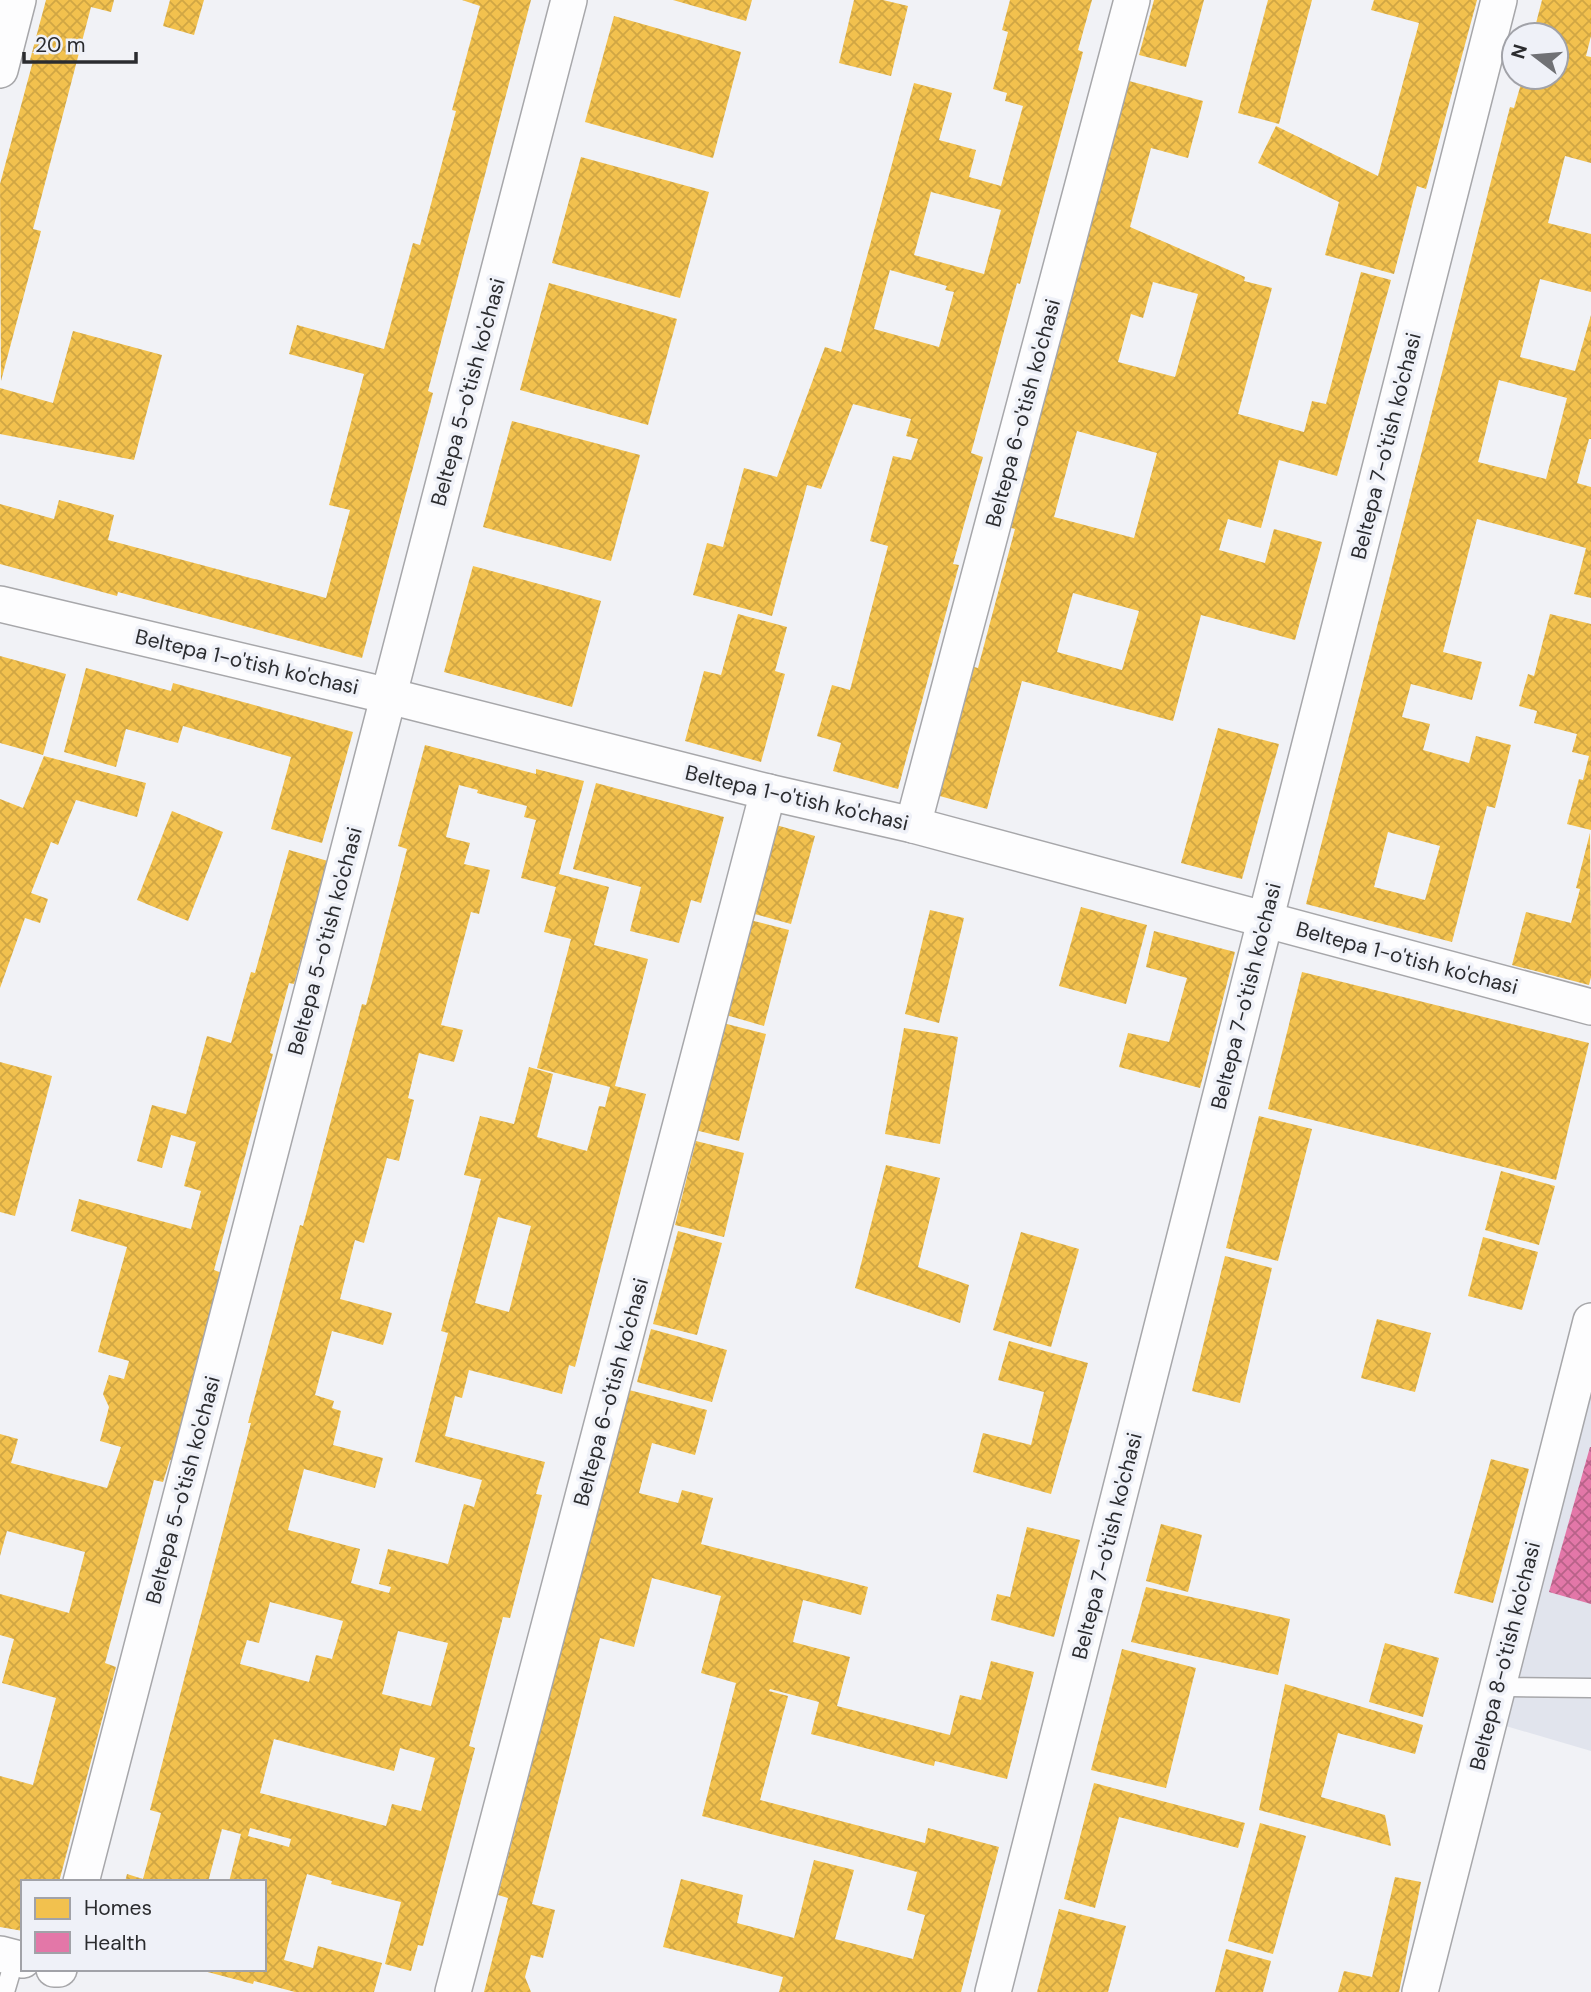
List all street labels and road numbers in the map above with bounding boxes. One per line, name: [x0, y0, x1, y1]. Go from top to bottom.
street label: Beltepa 5-o'tish ko'chasi: [424, 275, 512, 509]
street label: Beltepa 6-o'tish ko'chasi: [979, 296, 1067, 530]
street label: Beltepa 7-o'tish ko'chasi: [1344, 330, 1428, 562]
street label: Beltepa 1-o'tish ko'chasi: [133, 623, 361, 701]
street label: Beltepa 1-o'tish ko'chasi: [683, 759, 911, 837]
street label: Beltepa 5-o'tish ko'chasi: [281, 824, 369, 1058]
street label: Beltepa 7-o'tish ko'chasi: [1204, 880, 1288, 1112]
street label: Beltepa 1-o'tish ko'chasi: [1293, 915, 1521, 1001]
street label: Beltepa 6-o'tish ko'chasi: [567, 1275, 655, 1509]
street label: Beltepa 5-o'tish ko'chasi: [139, 1373, 227, 1607]
street label: Beltepa 7-o'tish ko'chasi: [1065, 1430, 1149, 1662]
street label: Beltepa 8-o'tish ko'chasi: [1463, 1539, 1547, 1773]

